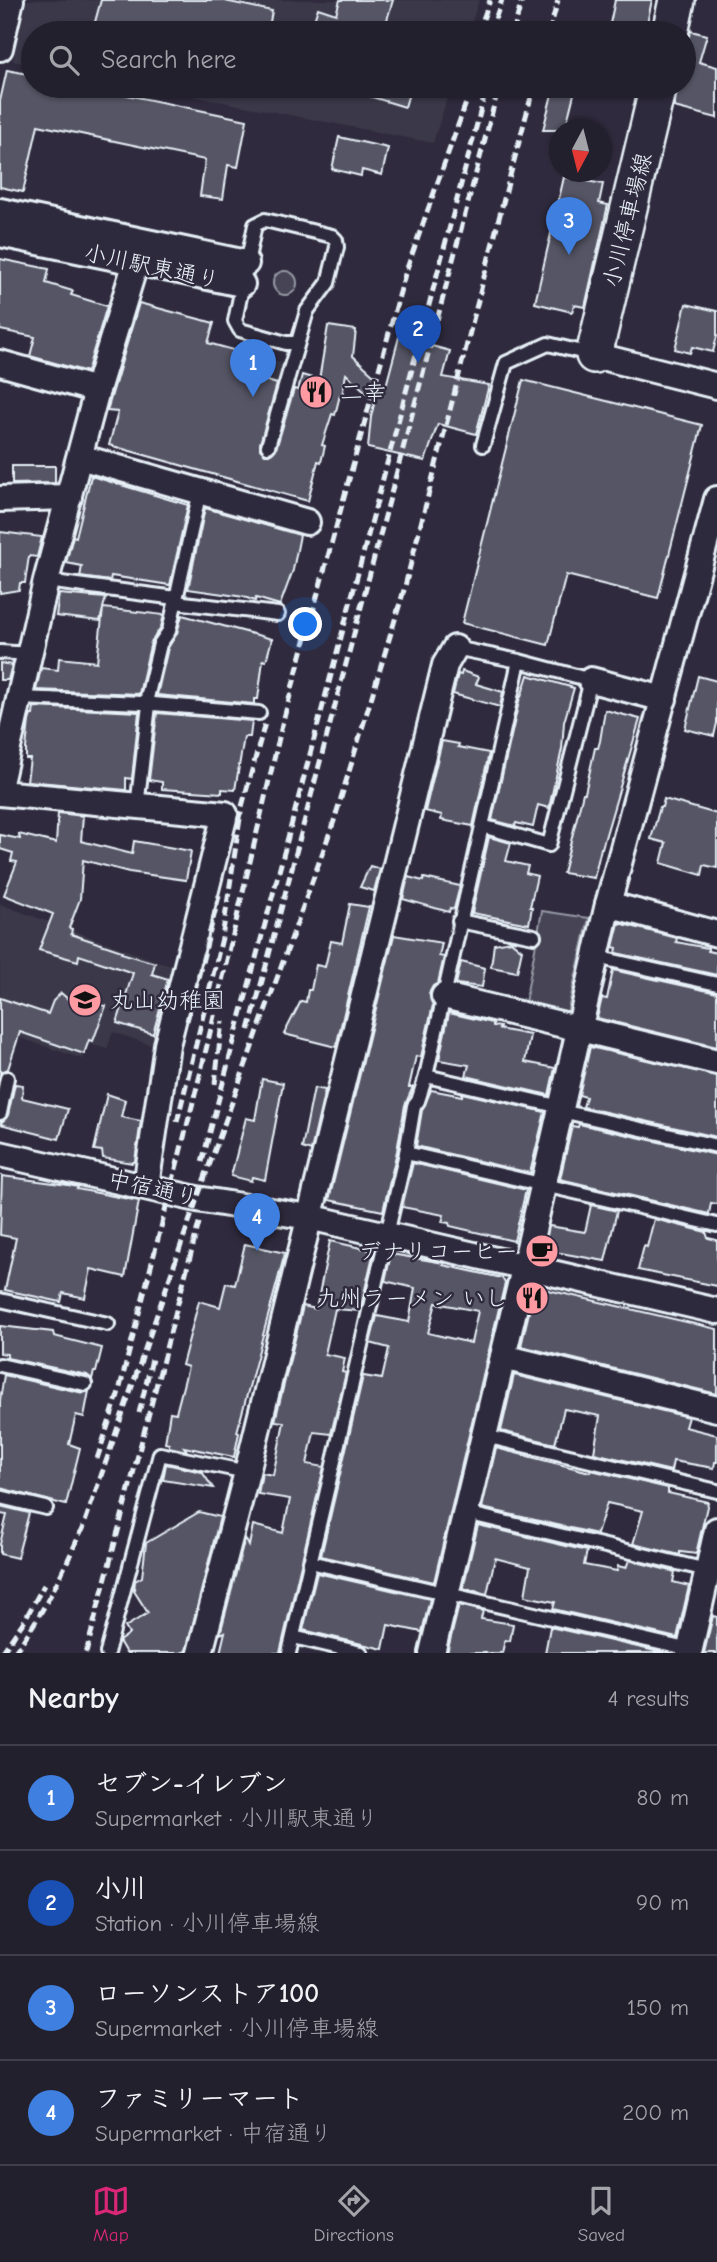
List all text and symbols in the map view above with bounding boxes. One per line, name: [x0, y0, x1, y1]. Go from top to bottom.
search box: [21, 21, 696, 98]
icon: search: [45, 41, 83, 79]
text: Search here: [101, 45, 236, 75]
north arrow: [549, 119, 612, 182]
street label: 小川停車場線: [598, 150, 657, 290]
pin: 3: [546, 197, 592, 255]
street label: 小川駅東通り: [82, 239, 222, 294]
pin: 2: [395, 305, 441, 363]
pin: 1: [230, 339, 276, 397]
restaurant icon: 二幸: [297, 373, 335, 411]
place label: 二幸: [340, 379, 386, 406]
your location: [288, 607, 322, 641]
school or university icon: 丸山幼稚園: [66, 981, 104, 1019]
place label: 丸山幼稚園: [110, 987, 225, 1014]
street label: 中宿通り: [105, 1165, 201, 1212]
pin: 4: [234, 1193, 280, 1251]
cafe icon: デナリコーヒー: [523, 1232, 561, 1270]
place label: デナリコーヒー: [358, 1238, 518, 1265]
restaurant icon: 九州ラーメン いし: [513, 1279, 551, 1317]
place label: 九州ラーメン いし: [316, 1285, 508, 1312]
text: Nearby: [28, 1681, 119, 1716]
text: 4 results: [607, 1685, 689, 1712]
text: セブン-イレブン: [95, 1769, 288, 1799]
text: 1: [46, 1784, 56, 1811]
text: 80 m: [636, 1784, 689, 1811]
text: Supermarket · 小川駅東通り: [95, 1805, 379, 1832]
text: 小川: [95, 1874, 147, 1904]
text: 2: [45, 1889, 57, 1916]
text: 90 m: [636, 1889, 689, 1916]
text: Station · 小川停車場線: [95, 1910, 320, 1937]
text: ローソンストア100: [95, 1979, 319, 2009]
text: 3: [45, 1994, 57, 2021]
text: 150 m: [627, 1994, 689, 2021]
text: Supermarket · 小川停車場線: [95, 2015, 379, 2042]
text: ファミリーマート: [95, 2084, 304, 2114]
text: 4: [46, 2099, 56, 2126]
text: 200 m: [622, 2099, 689, 2126]
text: Supermarket · 中宿通り: [95, 2120, 333, 2147]
tab: Map: [92, 2182, 130, 2246]
tab: Directions: [314, 2182, 394, 2246]
tab: Saved: [578, 2182, 625, 2246]

